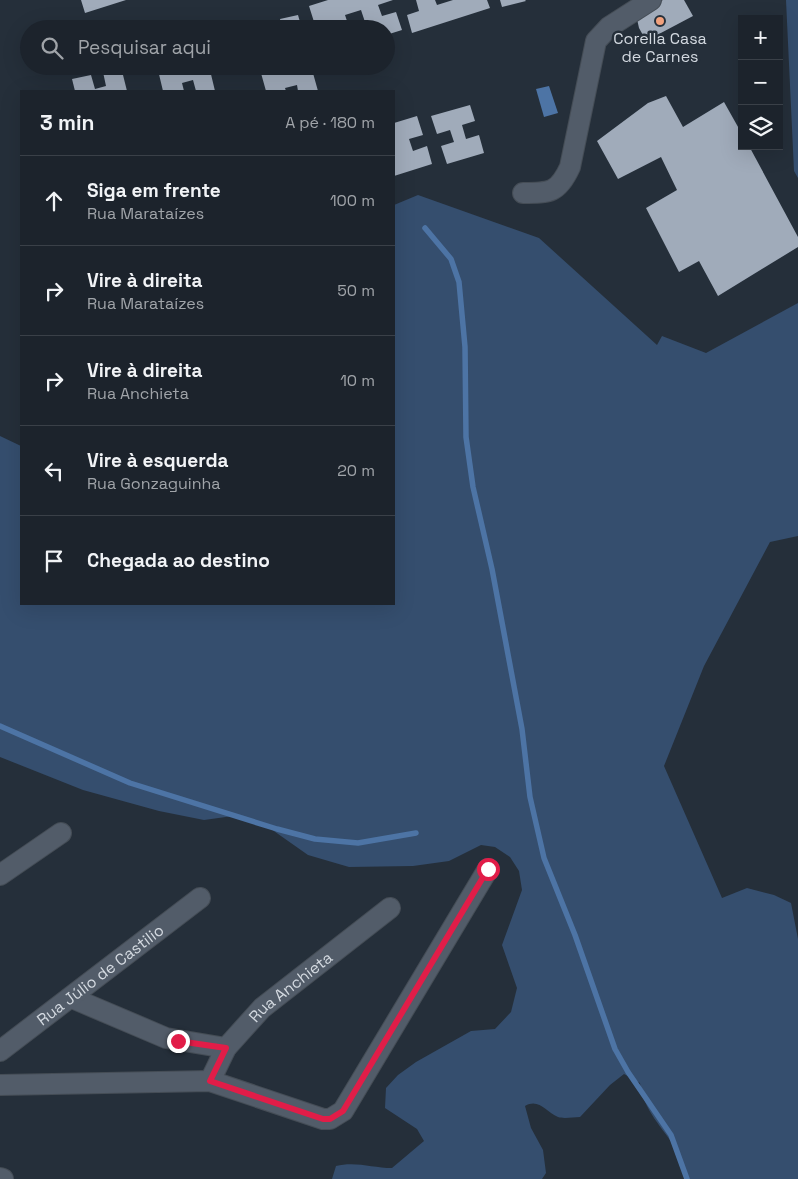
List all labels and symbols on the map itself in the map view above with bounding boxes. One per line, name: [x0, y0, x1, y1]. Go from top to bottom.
marker: Corella Casa de Carnes: [654, 15, 666, 27]
place label: Corella Casa de Carnes: [613, 28, 707, 67]
route start: [477, 858, 500, 881]
street label: Rua Júlio de Castilio: [33, 920, 168, 1030]
street label: Rua Anchieta: [244, 947, 337, 1027]
route end: [167, 1030, 190, 1053]

